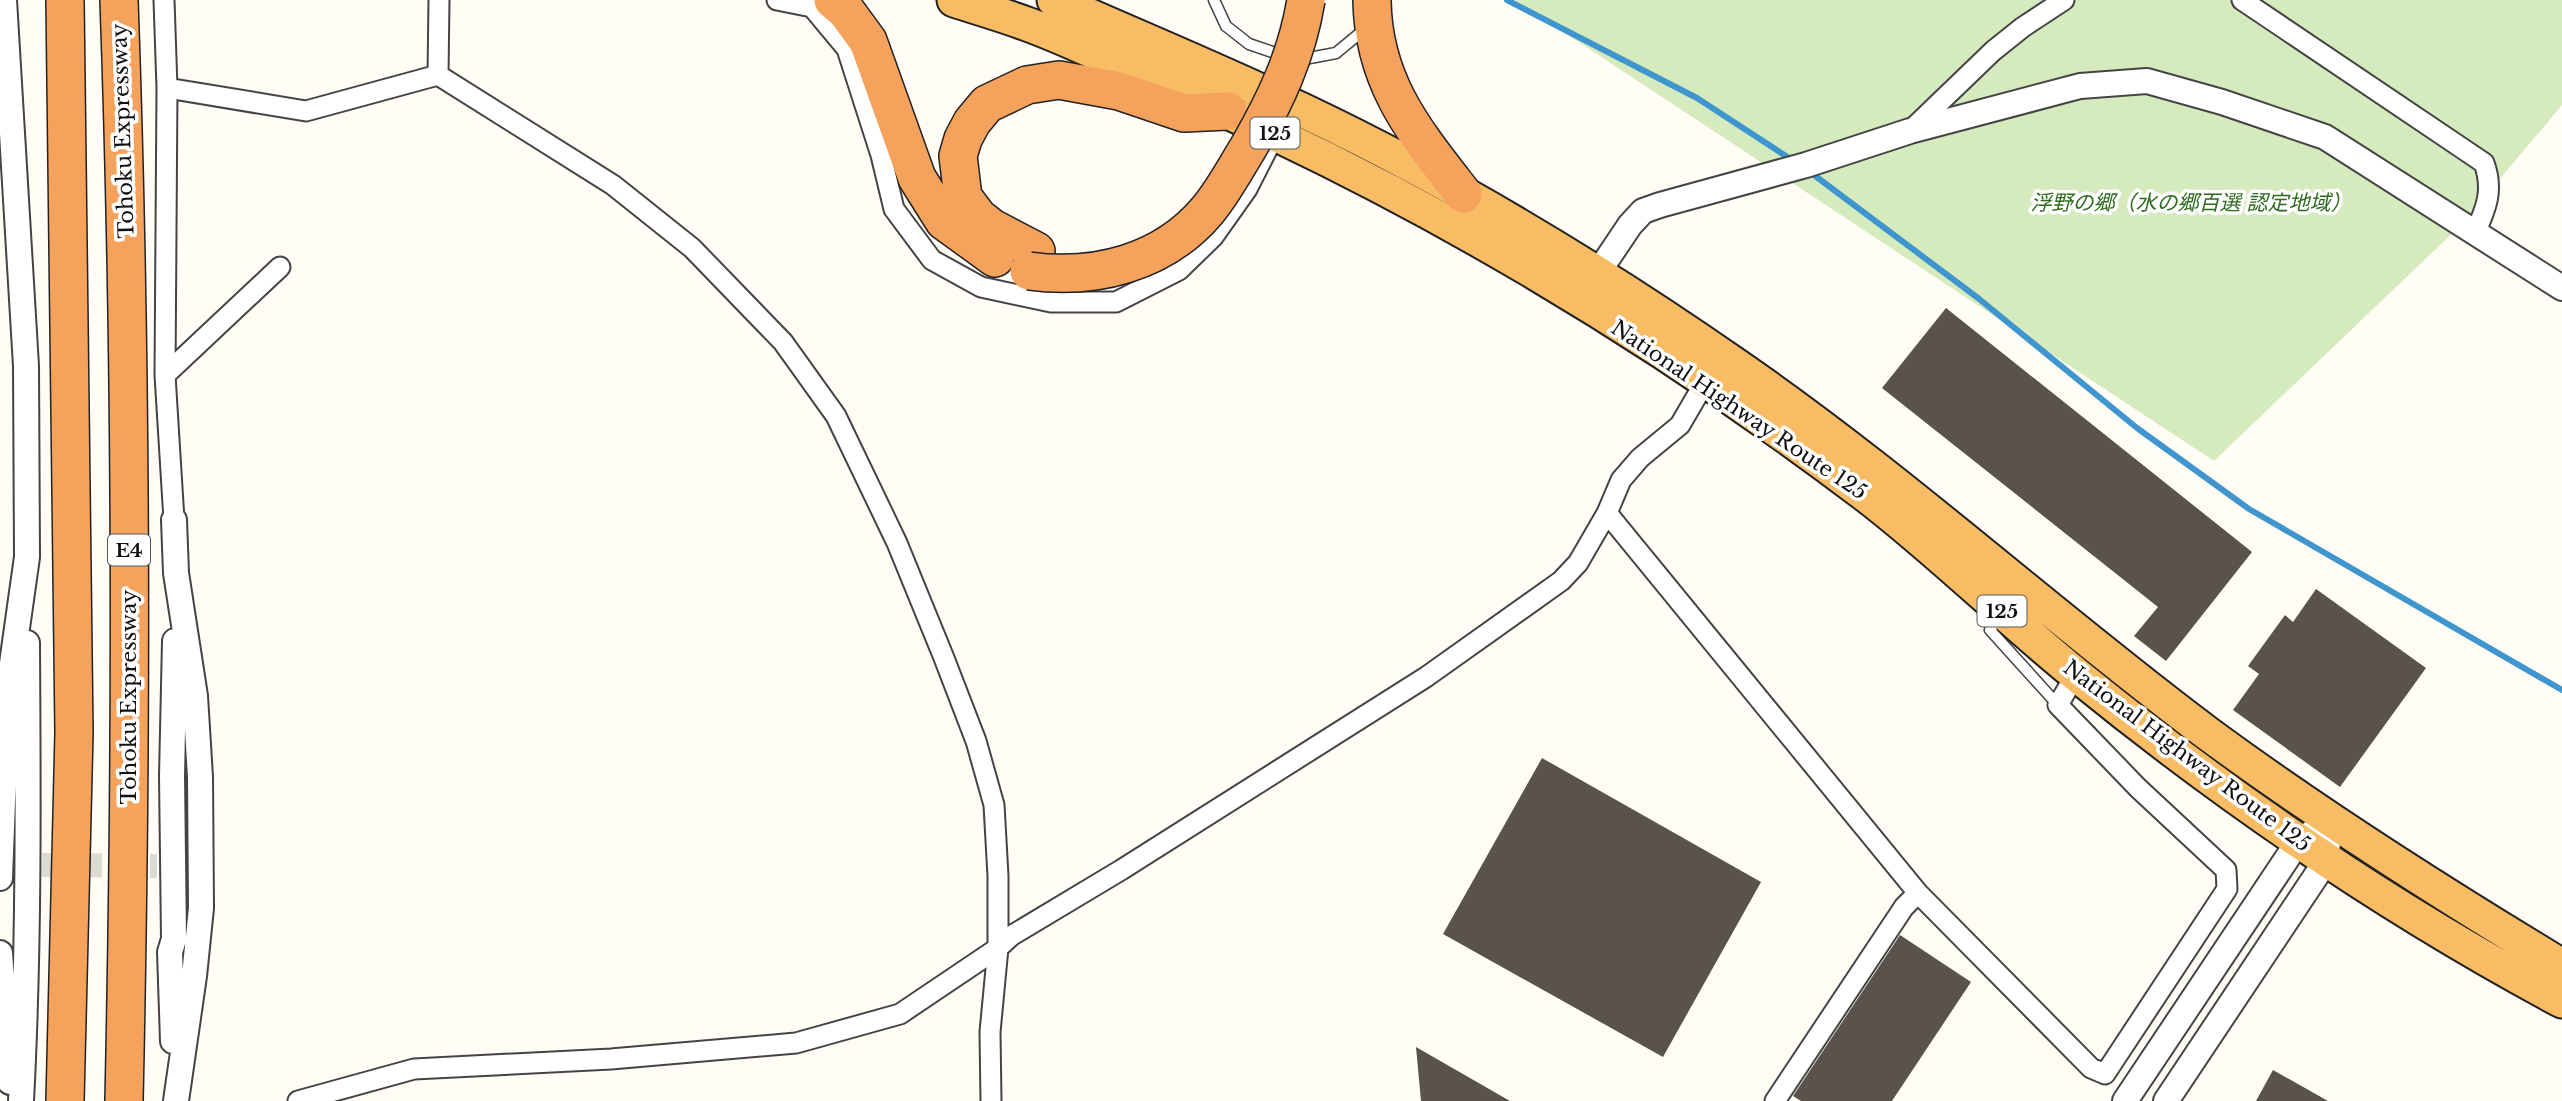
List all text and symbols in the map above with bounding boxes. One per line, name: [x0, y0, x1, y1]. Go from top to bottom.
street label: Tohoku Expressway: [106, 23, 140, 239]
road number: 125: [1250, 118, 1300, 148]
park label: 浮野の郷（水の郷百選 認定地域）: [2031, 190, 2351, 216]
street label: National Highway Route 125: [1606, 315, 1872, 505]
road number: E4: [108, 534, 150, 566]
street label: Tohoku Expressway: [116, 589, 142, 804]
road number: 125: [1978, 596, 2026, 626]
street label: National Highway Route 125: [2058, 654, 2316, 858]

